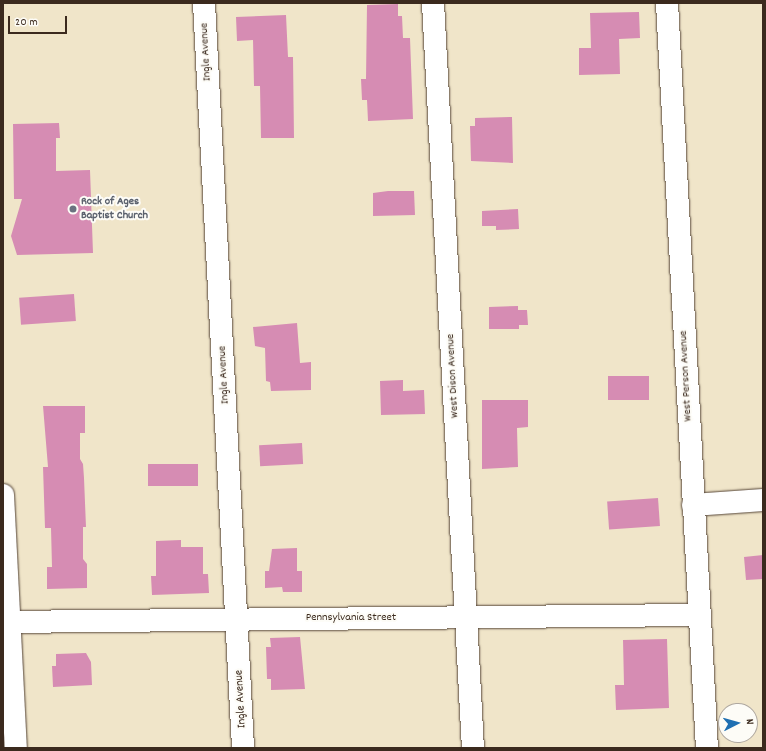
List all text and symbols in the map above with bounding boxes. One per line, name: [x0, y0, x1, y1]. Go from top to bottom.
scale bar: [10, 8, 69, 34]
text: 20 m: [15, 14, 38, 31]
street label: Ingle Avenue: [197, 23, 215, 81]
place label: Rock of Ages Baptist Church: [81, 195, 148, 223]
marker: Rock of Ages Baptist Church: [68, 204, 78, 214]
street label: West Person Avenue: [676, 330, 696, 422]
street label: West Dison Avenue: [444, 334, 462, 418]
street label: Ingle Avenue: [215, 346, 233, 404]
street label: Pennsylvania Street: [306, 611, 396, 625]
street label: Ingle Avenue: [232, 670, 250, 728]
north arrow: [718, 703, 758, 743]
text: N: [741, 718, 757, 725]

